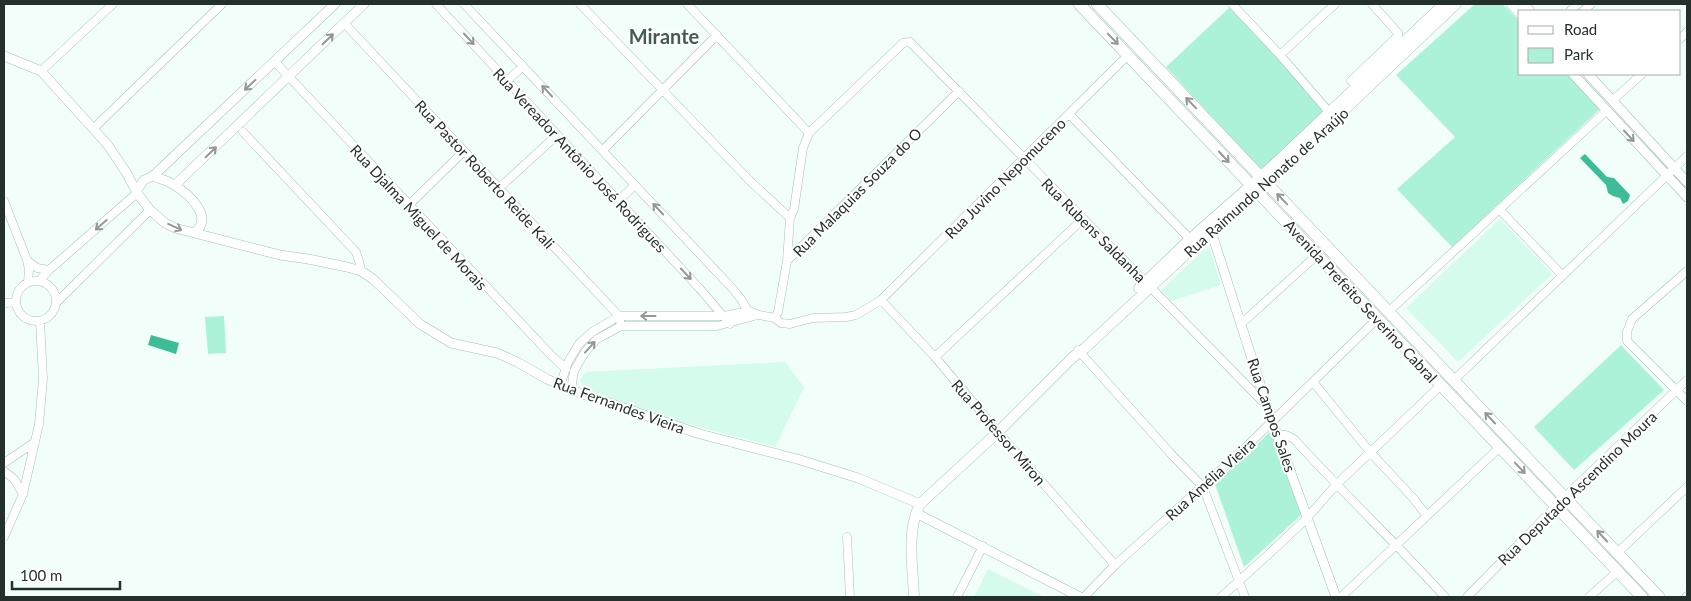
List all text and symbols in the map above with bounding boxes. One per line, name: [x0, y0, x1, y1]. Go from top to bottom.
legend: [1518, 10, 1681, 75]
text: Road: [1564, 20, 1597, 38]
district label: Mirante: [629, 24, 700, 48]
one-way arrow: [322, 33, 334, 45]
one-way arrow: [463, 33, 475, 46]
one-way arrow: [1107, 33, 1119, 45]
text: Park: [1564, 45, 1594, 63]
street label: Rua Vereador Antônio José Rodrigues: [490, 64, 670, 256]
one-way arrow: [243, 79, 256, 91]
one-way arrow: [541, 85, 553, 97]
street label: Rua Pastor Roberto Reide Kali: [411, 96, 559, 252]
one-way arrow: [1185, 97, 1197, 109]
street label: Rua Raimundo Nonato de Araújo: [1180, 103, 1352, 261]
street label: Rua Juvino Nepomuceno: [941, 114, 1069, 242]
street label: Rua Malaquias Souza do O: [789, 124, 925, 260]
one-way arrow: [1623, 129, 1635, 142]
street label: Rua Djalma Miguel de Morais: [347, 141, 491, 293]
one-way arrow: [204, 146, 217, 158]
one-way arrow: [1218, 151, 1230, 164]
street label: Rua Rubens Saldanha: [1038, 174, 1150, 286]
one-way arrow: [1276, 192, 1288, 205]
one-way arrow: [652, 203, 664, 216]
street label: Avenida Prefeito Severino Cabral: [1281, 216, 1441, 386]
one-way arrow: [94, 220, 107, 231]
one-way arrow: [167, 223, 182, 233]
one-way arrow: [680, 268, 692, 281]
one-way arrow: [640, 311, 656, 321]
one-way arrow: [584, 340, 596, 353]
street label: Rua Campos Sales: [1244, 356, 1300, 474]
street label: Rua Fernandes Vieira: [551, 373, 687, 437]
street label: Rua Professor Miron: [948, 376, 1050, 488]
street label: Rua Deputado Ascendino Moura: [1494, 407, 1660, 569]
one-way arrow: [1484, 412, 1496, 424]
street label: Rua Amélia Vieira: [1161, 434, 1259, 524]
one-way arrow: [1514, 462, 1526, 474]
one-way arrow: [1596, 530, 1608, 543]
scale bar: [12, 558, 120, 590]
text: 100 m: [20, 566, 62, 584]

